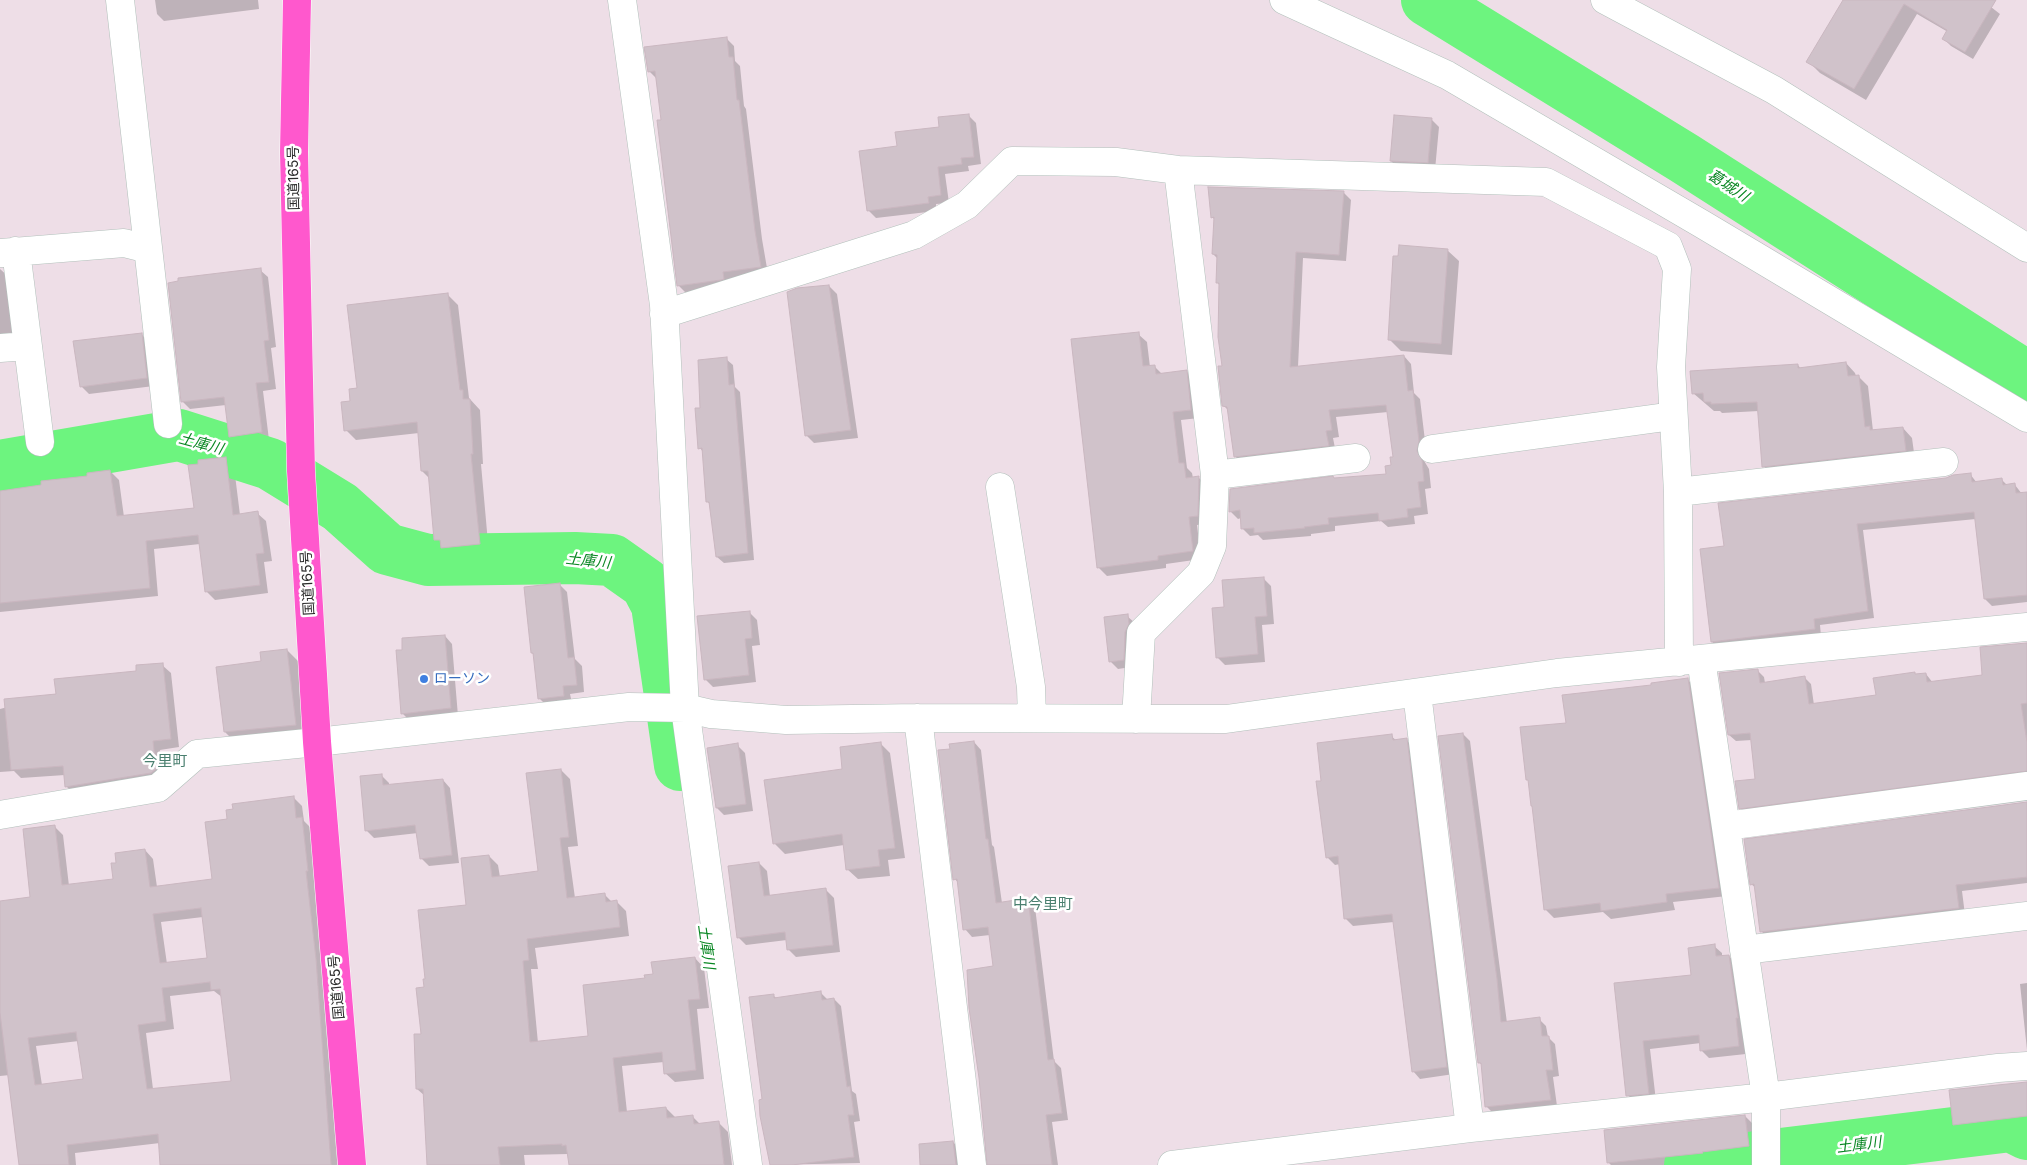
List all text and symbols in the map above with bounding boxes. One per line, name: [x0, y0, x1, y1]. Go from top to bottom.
street label: 国道165号: [285, 145, 303, 211]
water label: 葛城川: [1704, 166, 1752, 206]
water label: 土庫川: [177, 429, 225, 459]
street label: 国道165号: [298, 550, 318, 616]
water label: 土庫川: [565, 550, 611, 572]
place label: ローソン: [434, 671, 490, 687]
marker: ローソン: [418, 673, 430, 685]
district label: 今里町: [143, 752, 187, 770]
district label: 中今里町: [1013, 895, 1073, 913]
water label: 土庫川: [694, 923, 718, 971]
street label: 国道165号: [326, 954, 348, 1020]
water label: 土庫川: [1836, 1133, 1882, 1157]

